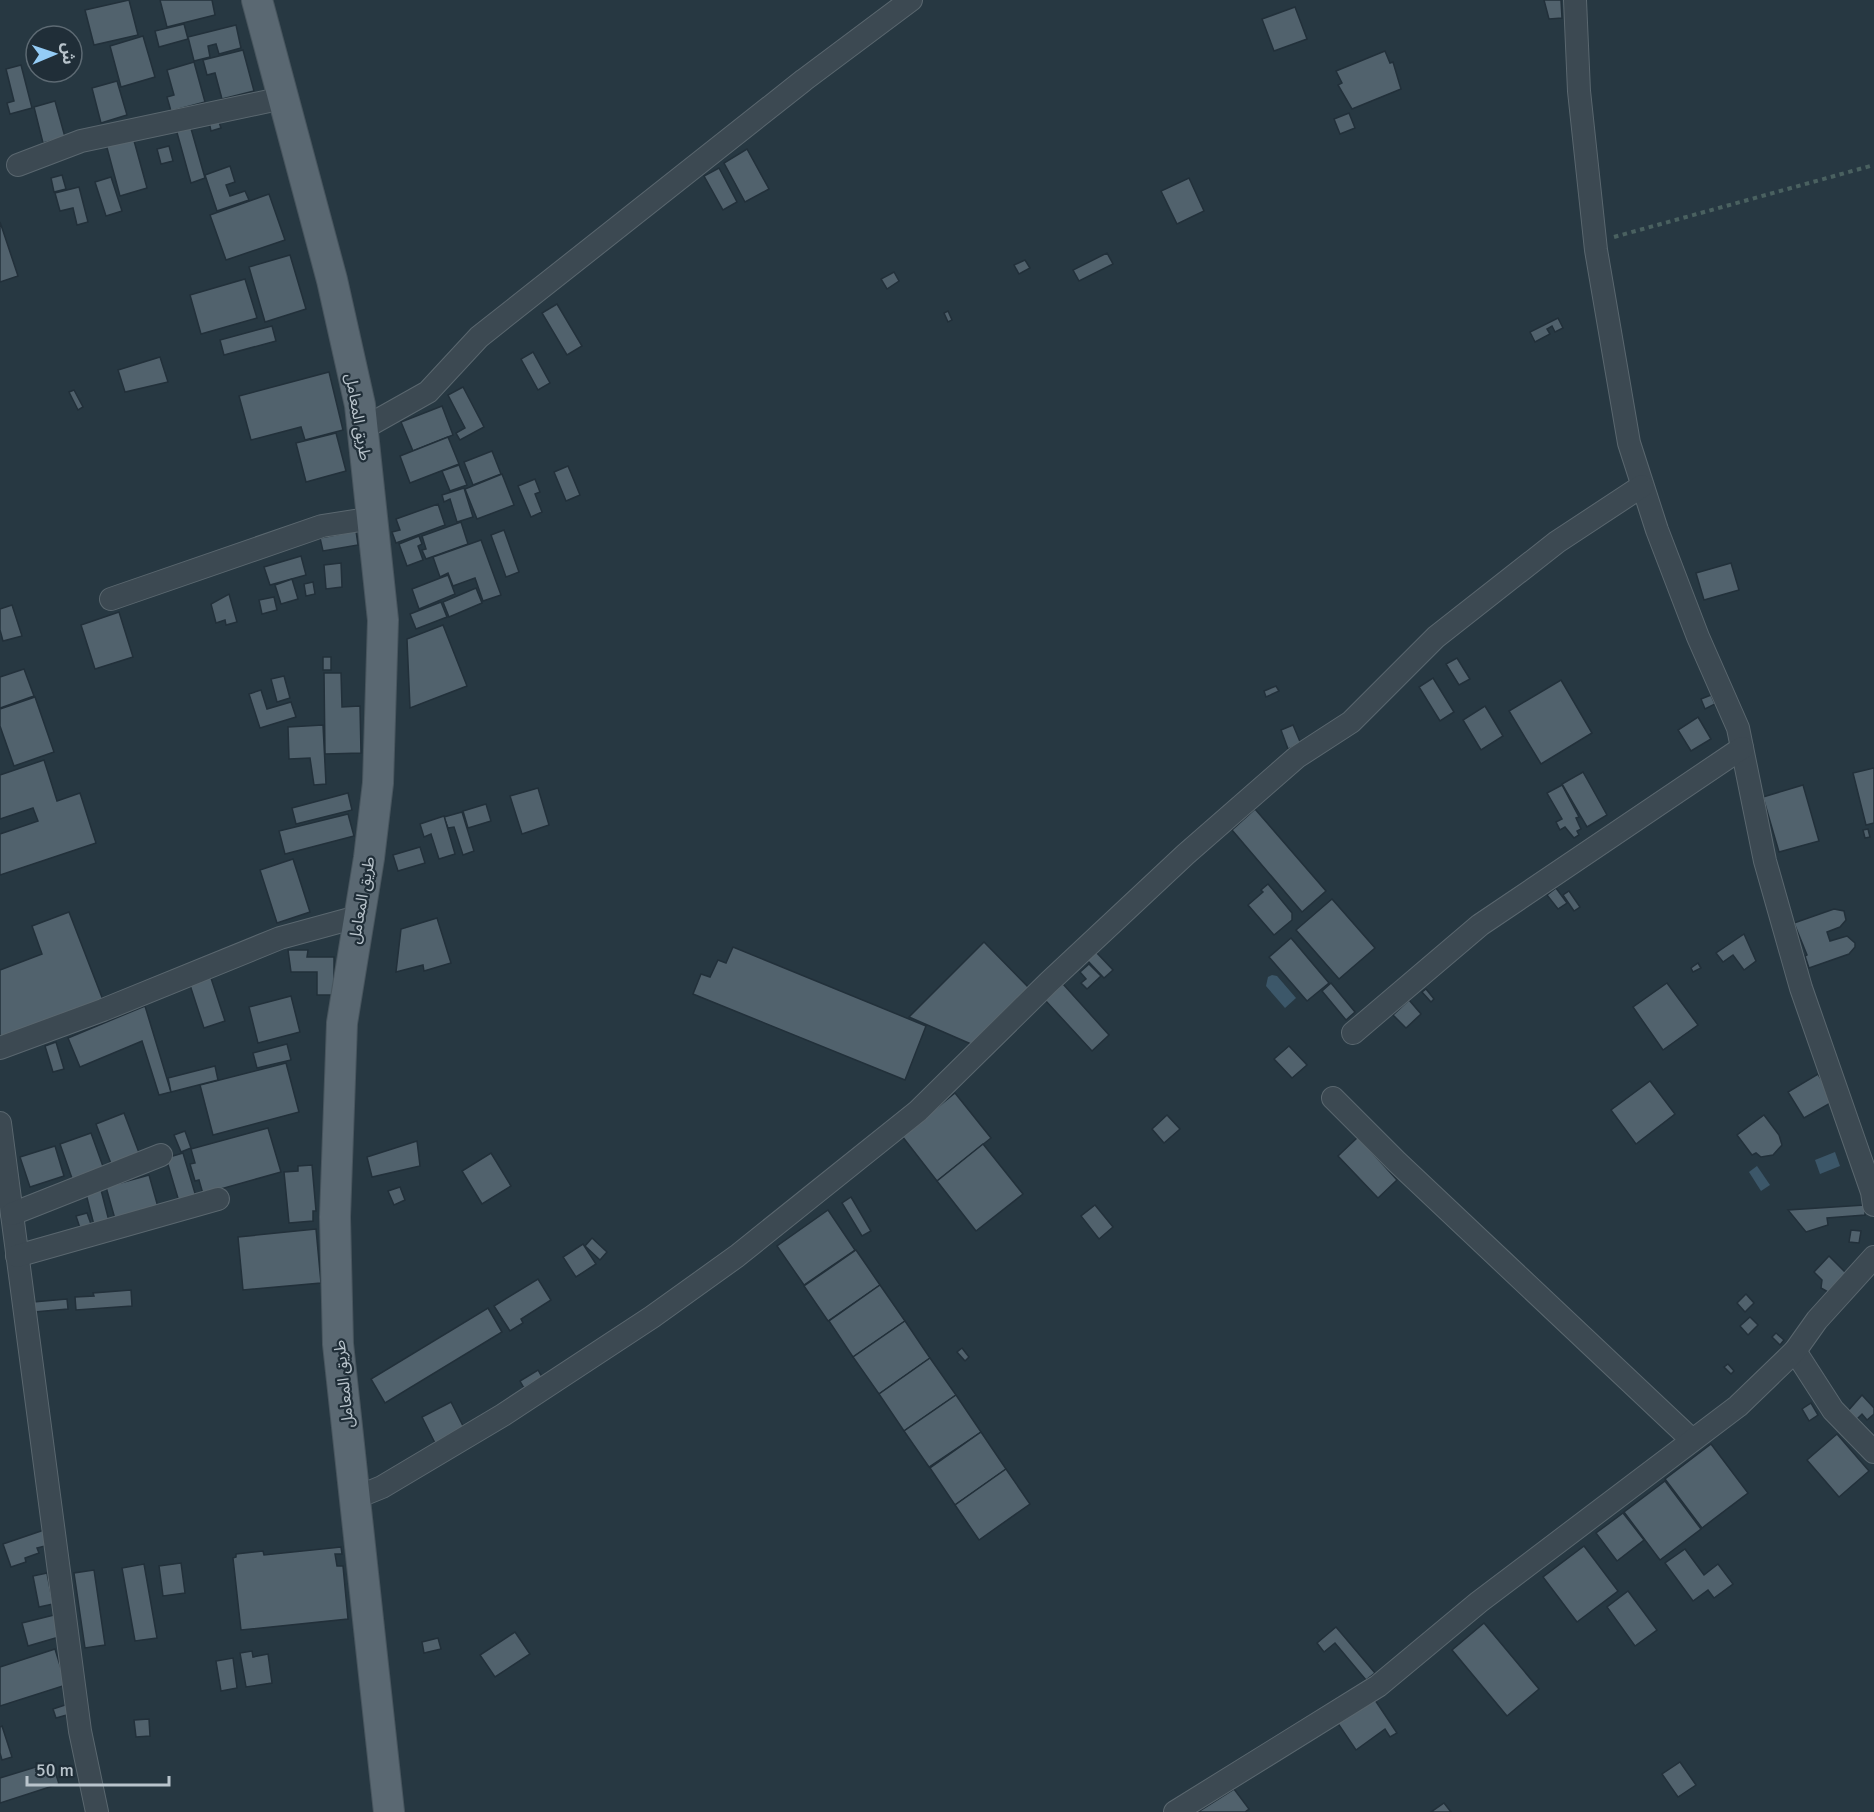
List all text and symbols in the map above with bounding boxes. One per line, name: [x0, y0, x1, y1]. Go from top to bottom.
north arrow: [24, 24, 84, 84]
text: ش: [58, 42, 78, 65]
street label: طريق المعامل: [341, 372, 376, 463]
street label: طريق المعامل: [344, 855, 380, 945]
street label: طريق المعامل: [329, 1339, 359, 1429]
scale bar: [27, 1749, 170, 1787]
text: 50 m: [36, 1759, 74, 1781]

